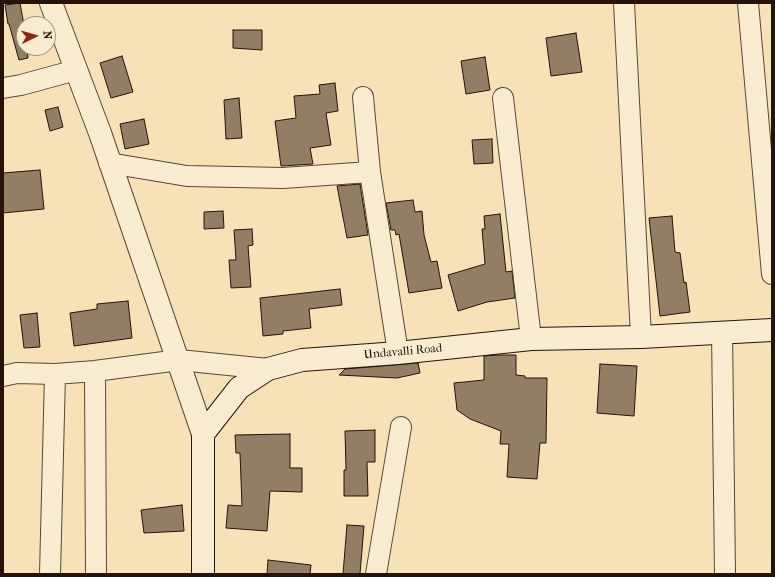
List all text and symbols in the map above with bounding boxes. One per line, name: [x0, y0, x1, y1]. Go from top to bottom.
north arrow: [16, 16, 56, 56]
text: N: [41, 30, 54, 40]
street label: Undavalli Road: [363, 341, 443, 363]

